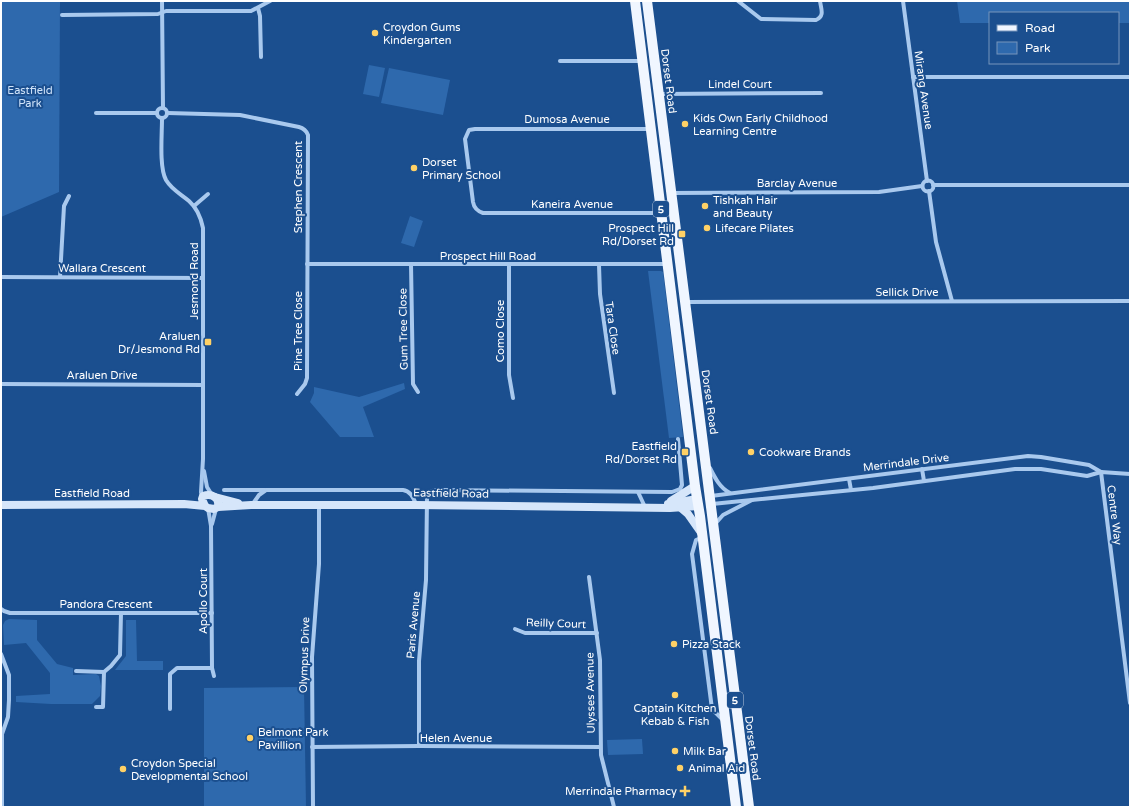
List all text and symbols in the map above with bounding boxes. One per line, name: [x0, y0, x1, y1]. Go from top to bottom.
legend: [989, 12, 1119, 64]
place label: Croydon Gums Kindergarten: [383, 21, 461, 47]
text: Road: [1025, 21, 1055, 35]
marker: Croydon Gums Kindergarten: [370, 28, 380, 38]
text: Park: [1025, 41, 1051, 55]
street label: Dorset Road: [658, 48, 679, 114]
street label: Mirang Avenue: [912, 50, 935, 130]
street label: Lindel Court: [708, 78, 772, 91]
park label: Eastfield Park: [7, 84, 53, 110]
place label: Kids Own Early Childhood Learning Centre: [693, 112, 828, 138]
street label: Dumosa Avenue: [524, 113, 610, 126]
marker: Kids Own Early Childhood Learning Centre: [680, 119, 690, 129]
street label: Stephen Crescent: [292, 141, 305, 233]
place label: Dorset Primary School: [422, 156, 501, 182]
marker: Dorset Primary School: [409, 163, 419, 173]
street label: Barclay Avenue: [757, 177, 837, 190]
place label: Tishkah Hair and Beauty: [713, 194, 778, 220]
street label: Kaneira Avenue: [531, 198, 613, 211]
road number: 5: [653, 201, 669, 217]
marker: Tishkah Hair and Beauty: [700, 201, 710, 211]
place label: Prospect Hill Rd/Dorset Rd: [602, 222, 674, 248]
place label: Lifecare Pilates: [715, 222, 794, 235]
marker: Lifecare Pilates: [702, 223, 712, 233]
marker: Prospect Hill Rd/Dorset Rd: [677, 229, 687, 239]
street label: Jesmond Road: [188, 242, 201, 320]
street label: Prospect Hill Road: [440, 250, 536, 263]
street label: Wallara Crescent: [58, 262, 146, 275]
street label: Sellick Drive: [875, 286, 939, 299]
street label: Gum Tree Close: [396, 288, 411, 370]
street label: Pine Tree Close: [292, 291, 305, 371]
street label: Como Close: [494, 300, 507, 362]
street label: Tara Close: [602, 301, 623, 356]
place label: Araluen Dr/Jesmond Rd: [118, 330, 200, 356]
marker: Araluen Dr/Jesmond Rd: [203, 337, 213, 347]
street label: Araluen Drive: [67, 369, 137, 382]
street label: Dorset Road: [699, 369, 720, 435]
place label: Eastfield Rd/Dorset Rd: [605, 440, 677, 466]
place label: Cookware Brands: [759, 446, 851, 459]
marker: Eastfield Rd/Dorset Rd: [680, 447, 690, 457]
marker: Cookware Brands: [746, 447, 756, 457]
street label: Merrindale Drive: [862, 451, 950, 474]
street label: Centre Way: [1104, 484, 1125, 546]
street label: Eastfield Road: [413, 486, 489, 501]
street label: Eastfield Road: [54, 487, 130, 500]
street label: Apollo Court: [197, 568, 210, 634]
street label: Paris Avenue: [404, 591, 423, 659]
street label: Pandora Crescent: [60, 598, 152, 611]
street label: Reilly Court: [526, 616, 586, 631]
street label: Olympus Drive: [297, 617, 312, 693]
place label: Pizza Stack: [682, 638, 741, 651]
marker: Pizza Stack: [669, 639, 679, 649]
street label: Ulysses Avenue: [583, 652, 598, 734]
marker: Captain Kitchen Kebab & Fish: [670, 690, 680, 700]
road number: 5: [727, 692, 743, 708]
place label: Captain Kitchen Kebab & Fish: [633, 702, 717, 728]
street label: Dorset Road: [742, 715, 763, 781]
place label: Belmont Park Pavillion: [258, 726, 328, 752]
street label: Helen Avenue: [420, 732, 492, 745]
marker: Belmont Park Pavillion: [245, 733, 255, 743]
place label: Milk Bar: [683, 745, 727, 758]
marker: Milk Bar: [670, 746, 680, 756]
place label: Croydon Special Developmental School: [131, 757, 248, 783]
place label: Animal Aid: [688, 762, 745, 775]
marker: Animal Aid: [675, 763, 685, 773]
marker: Croydon Special Developmental School: [118, 764, 128, 774]
place label: Merrindale Pharmacy: [565, 785, 677, 798]
marker: Merrindale Pharmacy: [680, 786, 690, 796]

